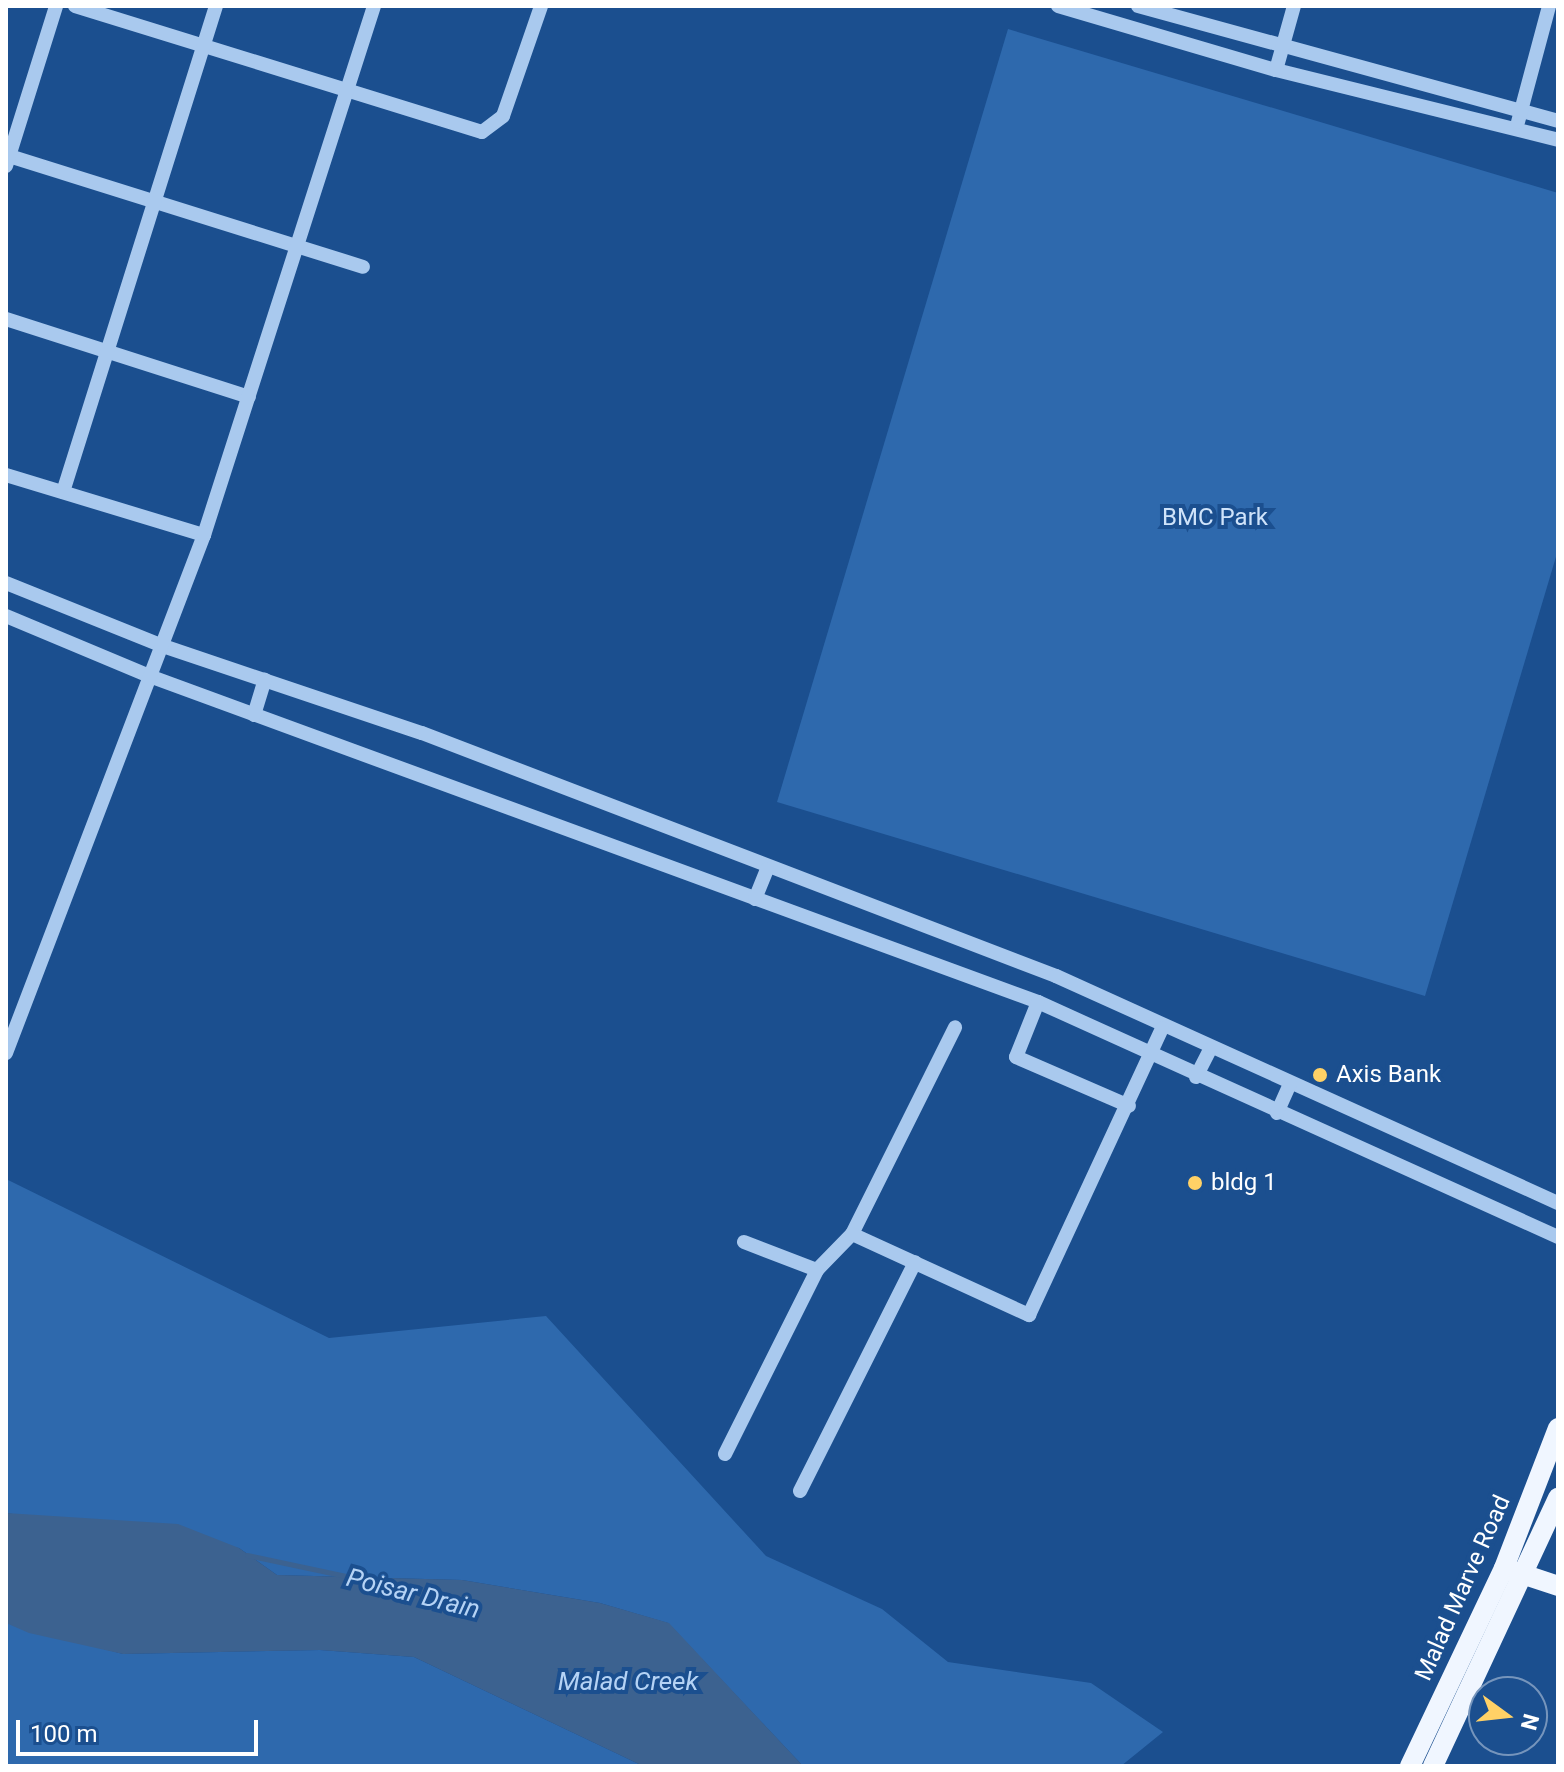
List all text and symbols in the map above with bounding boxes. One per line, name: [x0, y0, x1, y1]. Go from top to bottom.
park label: BMC Park: [1162, 504, 1268, 532]
place label: Axis Bank: [1336, 1061, 1441, 1089]
marker: Axis Bank: [1311, 1066, 1329, 1084]
place label: bldg 1: [1211, 1169, 1277, 1197]
marker: bldg 1: [1186, 1174, 1204, 1192]
street label: Malad Marve Road: [1409, 1491, 1517, 1685]
water label: Poisar Drain: [343, 1562, 483, 1626]
water label: Malad Creek: [558, 1666, 698, 1698]
north arrow: [1468, 1676, 1548, 1756]
scale bar: [20, 1704, 262, 1754]
text: N: [1516, 1711, 1544, 1733]
text: 100 m: [30, 1720, 97, 1748]

